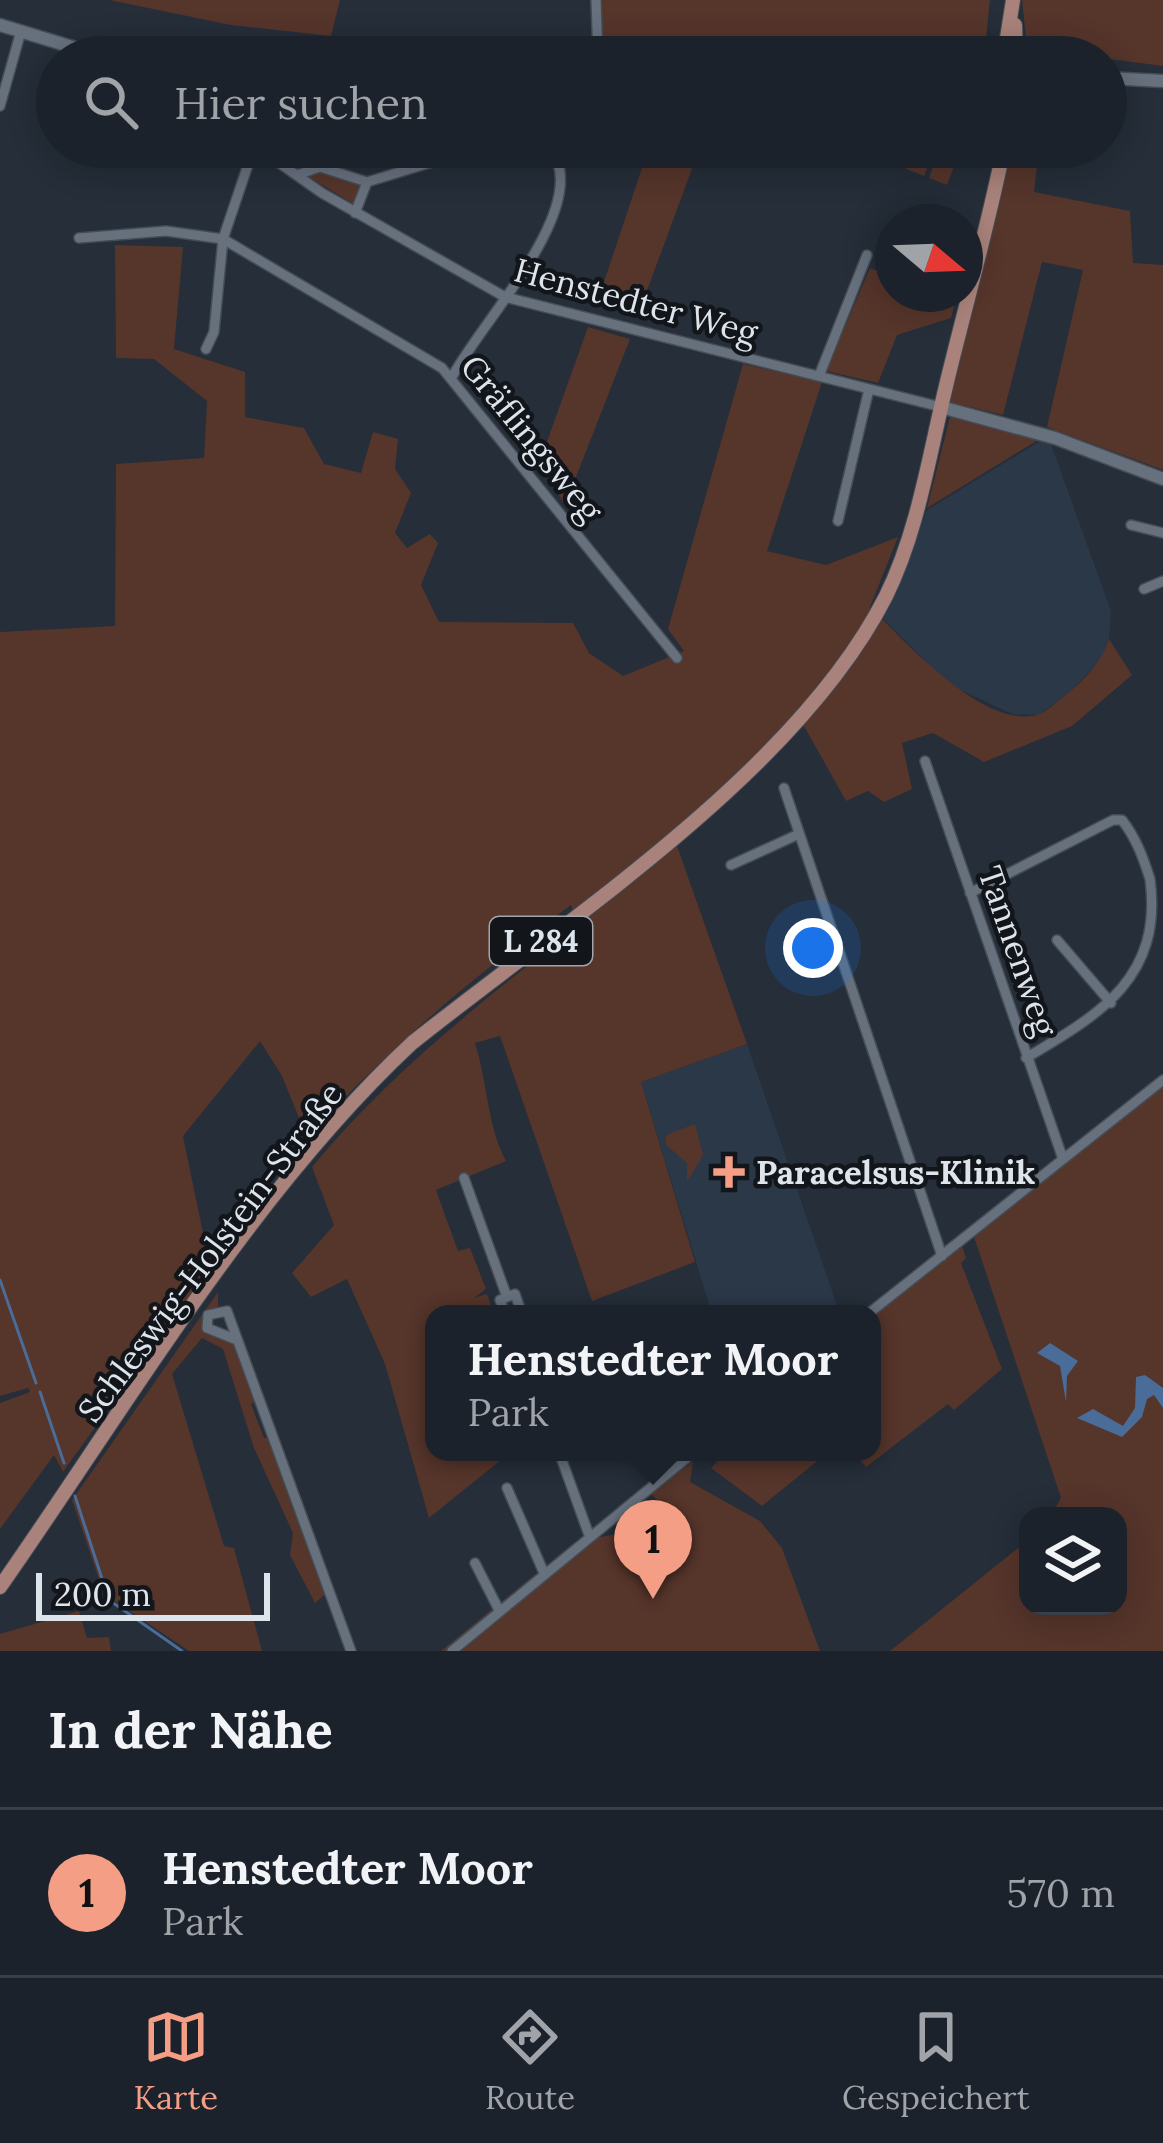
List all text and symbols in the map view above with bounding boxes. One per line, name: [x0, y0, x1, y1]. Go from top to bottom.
search box: [36, 36, 1127, 168]
icon: search: [78, 69, 144, 135]
text: Hier suchen: [174, 74, 427, 131]
north arrow: [875, 204, 983, 312]
street label: Henstedter Weg: [510, 248, 763, 354]
street label: Gräflingsweg: [452, 346, 612, 530]
street label: Tannenweg: [969, 861, 1067, 1042]
road number: L 284: [490, 917, 592, 965]
your location: [783, 918, 843, 978]
street label: Schleswig-Holstein-Straße: [68, 1074, 352, 1430]
place label: Paracelsus-Klinik: [756, 1151, 1036, 1193]
marker: Paracelsus-Klinik: [713, 1156, 745, 1188]
popup: [425, 1305, 881, 1461]
text: Henstedter Moor: [468, 1330, 838, 1387]
text: Park: [468, 1387, 549, 1437]
pin: 1: [614, 1500, 692, 1599]
map controls: [1019, 1507, 1127, 1615]
button: layers: [1019, 1507, 1127, 1615]
scale bar: [36, 1567, 270, 1620]
text: 200 m: [54, 1573, 151, 1615]
text: In der Nähe: [48, 1697, 333, 1762]
text: Henstedter Moor: [162, 1839, 533, 1896]
text: 1: [79, 1868, 95, 1918]
text: 570 m: [1006, 1868, 1115, 1918]
text: Park: [162, 1896, 243, 1946]
tab: Karte: [133, 2004, 218, 2118]
tab: Route: [485, 2004, 575, 2118]
tab: Gespeichert: [842, 2004, 1030, 2118]

